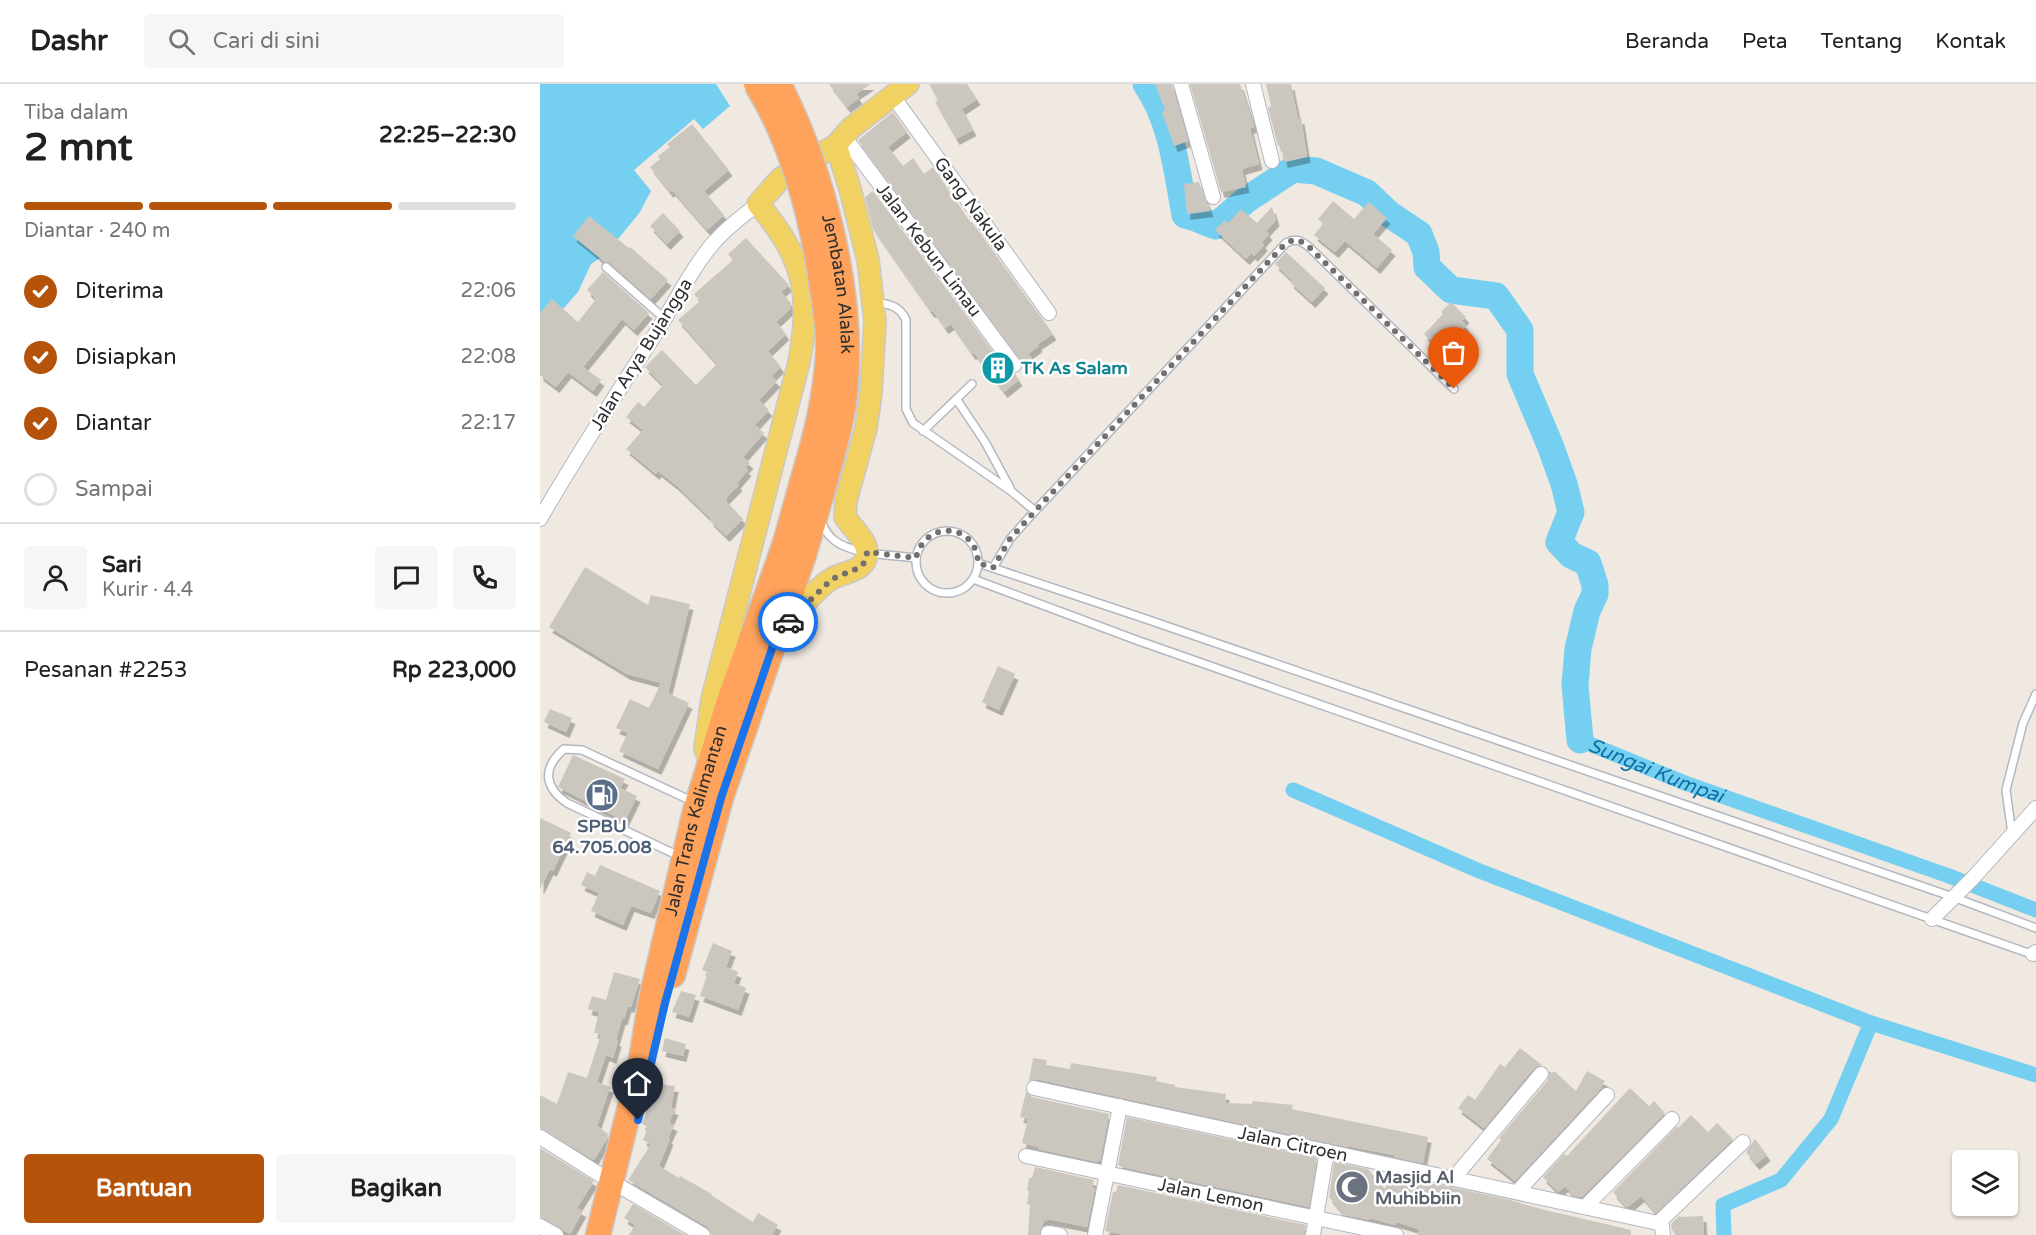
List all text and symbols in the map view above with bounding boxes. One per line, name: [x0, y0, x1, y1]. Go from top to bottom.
search box: [144, 14, 564, 68]
text: Dashr: [30, 24, 108, 58]
icon: search: [165, 25, 198, 58]
text: Cari di sini: [213, 28, 320, 54]
text: Beranda: [1625, 29, 1709, 54]
text: Peta: [1742, 29, 1788, 54]
text: Tentang: [1821, 29, 1902, 54]
text: Kontak: [1935, 29, 2006, 54]
text: Tiba dalam: [24, 101, 128, 125]
text: 22:25–22:30: [379, 122, 516, 148]
text: 2 mnt: [24, 124, 133, 171]
street label: Gang Nakula: [930, 153, 1012, 255]
street label: Jalan Kebun Limau: [872, 179, 986, 321]
street label: Jembatan Alalak: [817, 212, 858, 354]
text: Diantar · 240 m: [24, 219, 170, 243]
street label: Jalan Arya Bujangga: [585, 274, 697, 434]
icon: check: [24, 275, 57, 308]
text: Diterima: [75, 278, 164, 304]
text: 22:06: [461, 279, 516, 303]
pin: [1428, 327, 1479, 389]
icon: bag: [1437, 336, 1470, 369]
icon: check: [24, 341, 57, 374]
text: Disiapkan: [75, 344, 177, 370]
text: 22:08: [461, 345, 516, 369]
building icon: TK As Salam: [980, 350, 1016, 386]
place label: TK As Salam: [1020, 357, 1128, 379]
icon: check: [24, 407, 57, 440]
text: Diantar: [75, 410, 151, 436]
text: 22:17: [461, 411, 516, 435]
text: Sampai: [75, 476, 153, 502]
button: person: [24, 546, 87, 609]
button: chat: [375, 546, 438, 609]
button: phone: [453, 546, 516, 609]
text: Sari: [102, 552, 142, 578]
text: Kurir · 4.4: [102, 578, 193, 602]
courier: [758, 592, 818, 652]
icon: car: [772, 606, 805, 639]
text: Pesanan #2253: [24, 657, 187, 683]
text: Rp 223,000: [392, 657, 516, 683]
street label: Jalan Trans Kalimantan: [660, 723, 732, 918]
water label: Sungai Kumpai: [1585, 734, 1729, 810]
fuel station icon: SPBU 64.705.008: [584, 777, 620, 813]
place label: SPBU 64.705.008: [552, 815, 652, 858]
pin: [612, 1058, 663, 1120]
icon: home: [621, 1067, 654, 1100]
street label: Jalan Citroen: [1236, 1122, 1350, 1166]
map controls: [1952, 1150, 2018, 1216]
button: layers: [1952, 1150, 2018, 1216]
button: Bantuan: [24, 1154, 264, 1223]
button: Bagikan: [276, 1154, 516, 1223]
place label: Masjid Al Muhibbiin: [1375, 1166, 1461, 1209]
mosque icon: Masjid Al Muhibbiin: [1334, 1169, 1370, 1205]
street label: Jalan Lemon: [1156, 1173, 1266, 1217]

